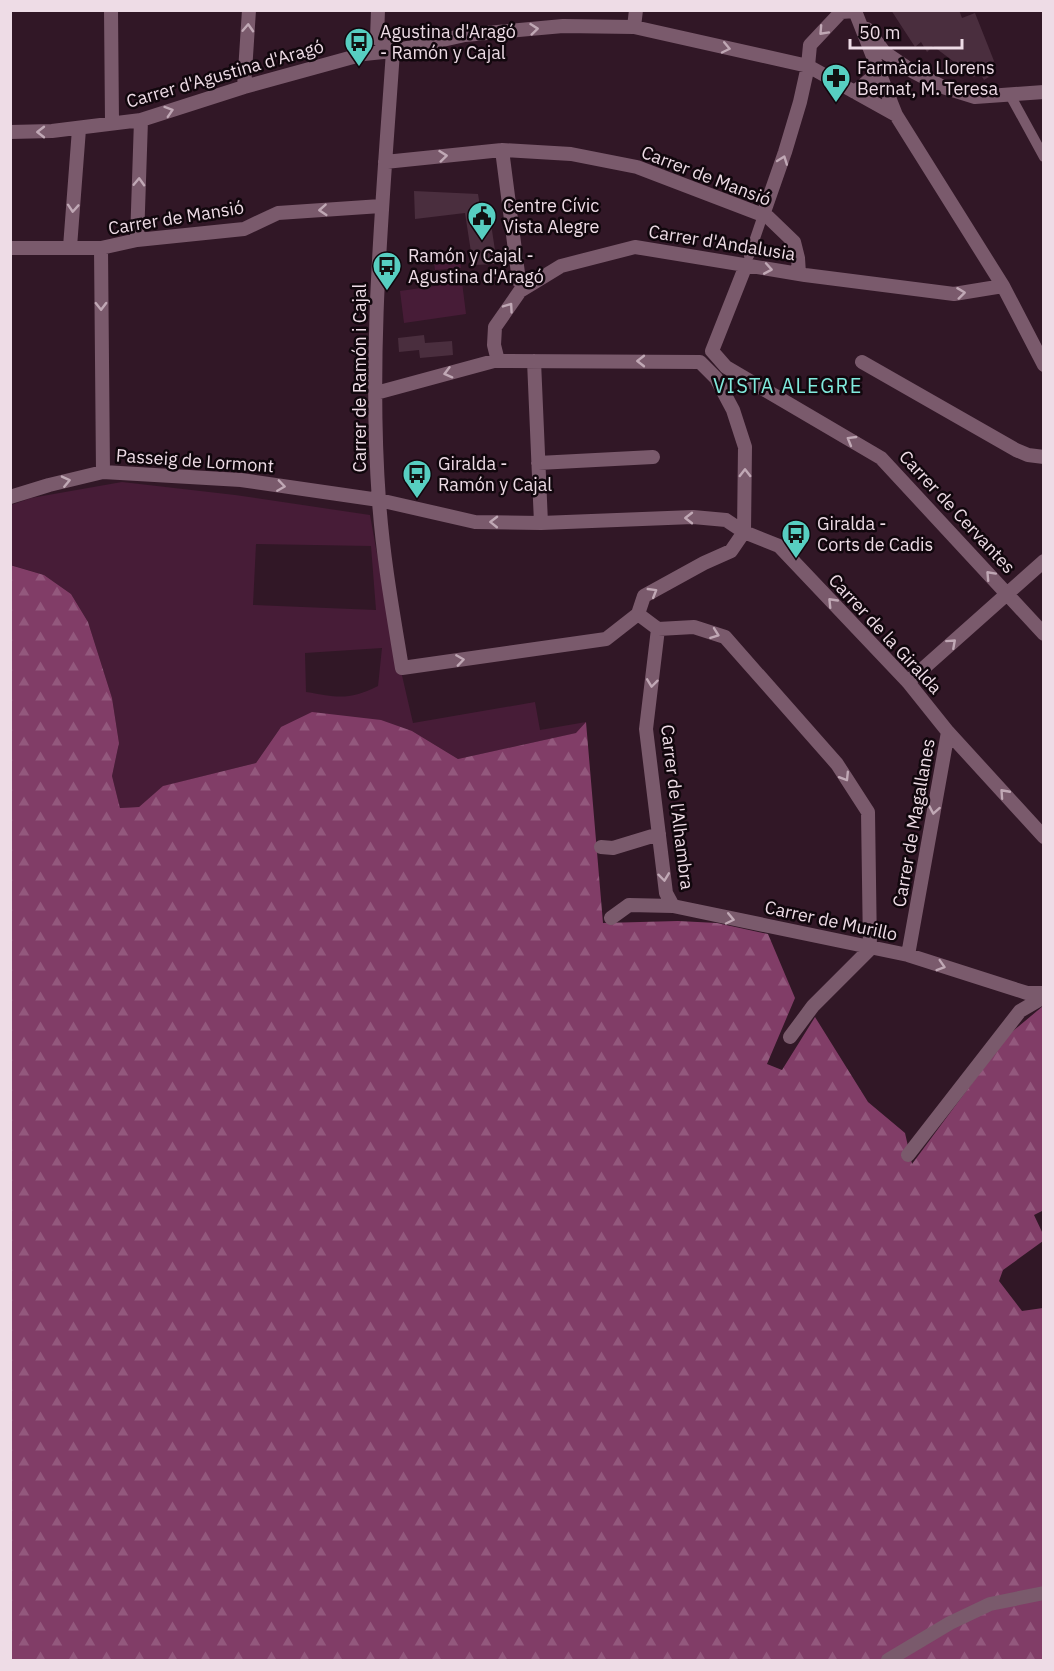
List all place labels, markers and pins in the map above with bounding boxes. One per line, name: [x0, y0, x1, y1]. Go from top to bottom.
place label: Agustina d'Aragó - Ramón y Cajal: [380, 20, 516, 64]
bus stop icon: Agustina d'Aragó - Ramón y Cajal: [343, 26, 375, 68]
place label: Farmàcia Llorens Bernat, M. Teresa: [857, 56, 998, 100]
pharmacy icon: Farmàcia Llorens Bernat, M. Teresa: [820, 62, 852, 104]
place label: Centre Cívic Vista Alegre: [503, 194, 600, 238]
public building icon: Centre Cívic Vista Alegre: [466, 200, 498, 242]
place label: Ramón y Cajal - Agustina d'Aragó: [408, 244, 544, 288]
bus stop icon: Ramón y Cajal - Agustina d'Aragó: [371, 250, 403, 292]
place label: Giralda - Ramón y Cajal: [438, 452, 552, 496]
bus stop icon: Giralda - Ramón y Cajal: [401, 458, 433, 500]
place label: Giralda - Corts de Cadis: [817, 512, 933, 556]
bus stop icon: Giralda - Corts de Cadis: [780, 518, 812, 560]

